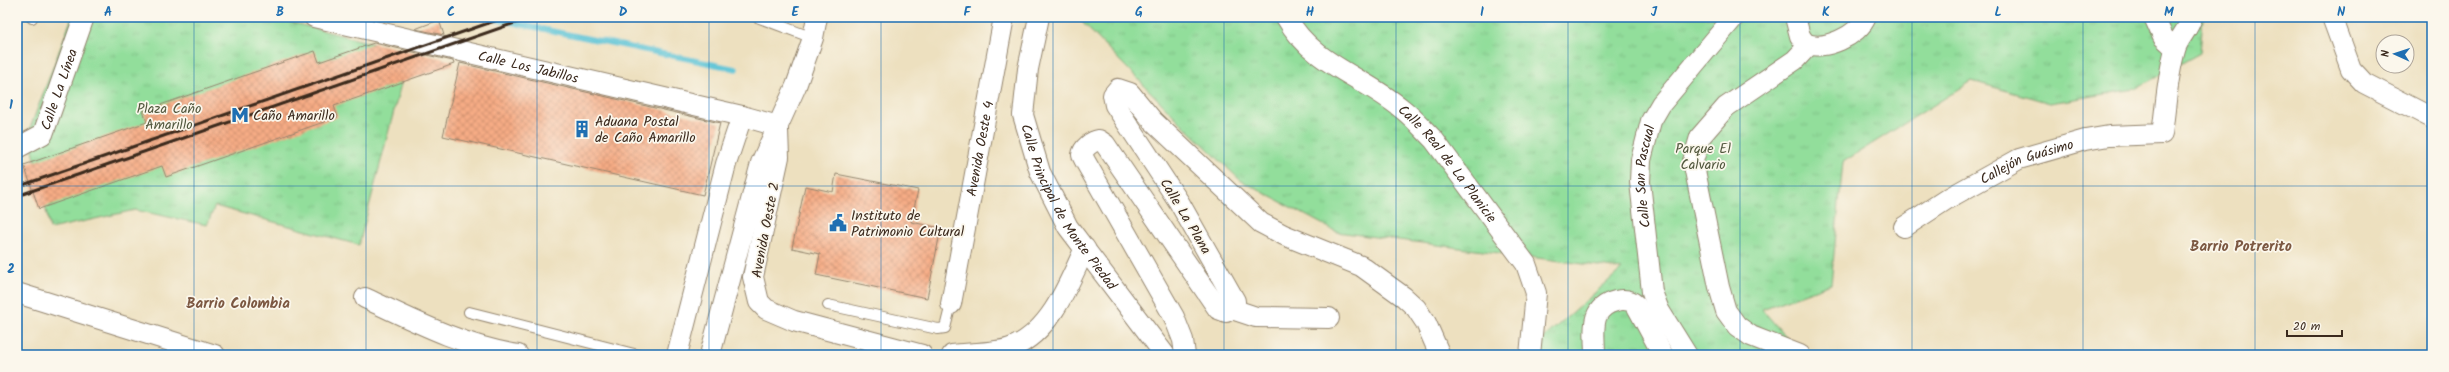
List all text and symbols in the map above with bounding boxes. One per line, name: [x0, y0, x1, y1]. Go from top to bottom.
text: A: [104, 2, 112, 23]
text: B: [276, 2, 284, 23]
text: C: [447, 2, 455, 23]
text: D: [619, 2, 628, 23]
text: E: [791, 2, 799, 23]
text: F: [963, 2, 971, 23]
text: G: [1135, 2, 1143, 23]
text: H: [1306, 2, 1315, 23]
text: I: [1480, 2, 1484, 23]
text: J: [1651, 2, 1658, 23]
text: K: [1822, 2, 1830, 23]
text: L: [1994, 2, 2002, 23]
text: M: [2164, 2, 2174, 23]
text: N: [2337, 2, 2346, 23]
north arrow: [2375, 34, 2415, 74]
street label: Calle Los Jabillos: [476, 45, 581, 90]
street label: Calle La Línea: [35, 46, 84, 133]
text: N: [2377, 50, 2395, 57]
text: 1: [9, 95, 13, 116]
park label: Plaza Caño Amarillo: [137, 98, 201, 136]
street label: Avenida Oeste 4: [961, 99, 1000, 198]
street label: Calle Real de La Planicie: [1393, 100, 1502, 228]
metro station icon: Caño Amarillo: [230, 105, 250, 125]
place label: Caño Amarillo: [253, 105, 335, 127]
place label: Aduana Postal de Caño Amarillo: [595, 111, 696, 149]
building icon: Aduana Postal de Caño Amarillo: [572, 119, 592, 139]
street label: Calle Principal de Monte Piedad: [1014, 121, 1123, 296]
street label: Calle San Pascual: [1630, 122, 1662, 229]
street label: Callejón Guásimo: [1976, 134, 2076, 191]
park label: Parque El Calvario: [1675, 138, 1731, 176]
street label: Calle La Plana: [1154, 174, 1217, 259]
street label: Avenida Oeste 2: [746, 180, 786, 280]
place label: Instituto de Patrimonio Cultural: [851, 205, 965, 243]
public building icon: Instituto de Patrimonio Cultural: [828, 213, 848, 233]
district label: Barrio Potrerito: [2190, 235, 2292, 259]
text: 2: [7, 259, 15, 280]
district label: Barrio Colombia: [186, 292, 290, 316]
scale bar: [2287, 312, 2342, 338]
text: 20 m: [2293, 317, 2321, 336]

